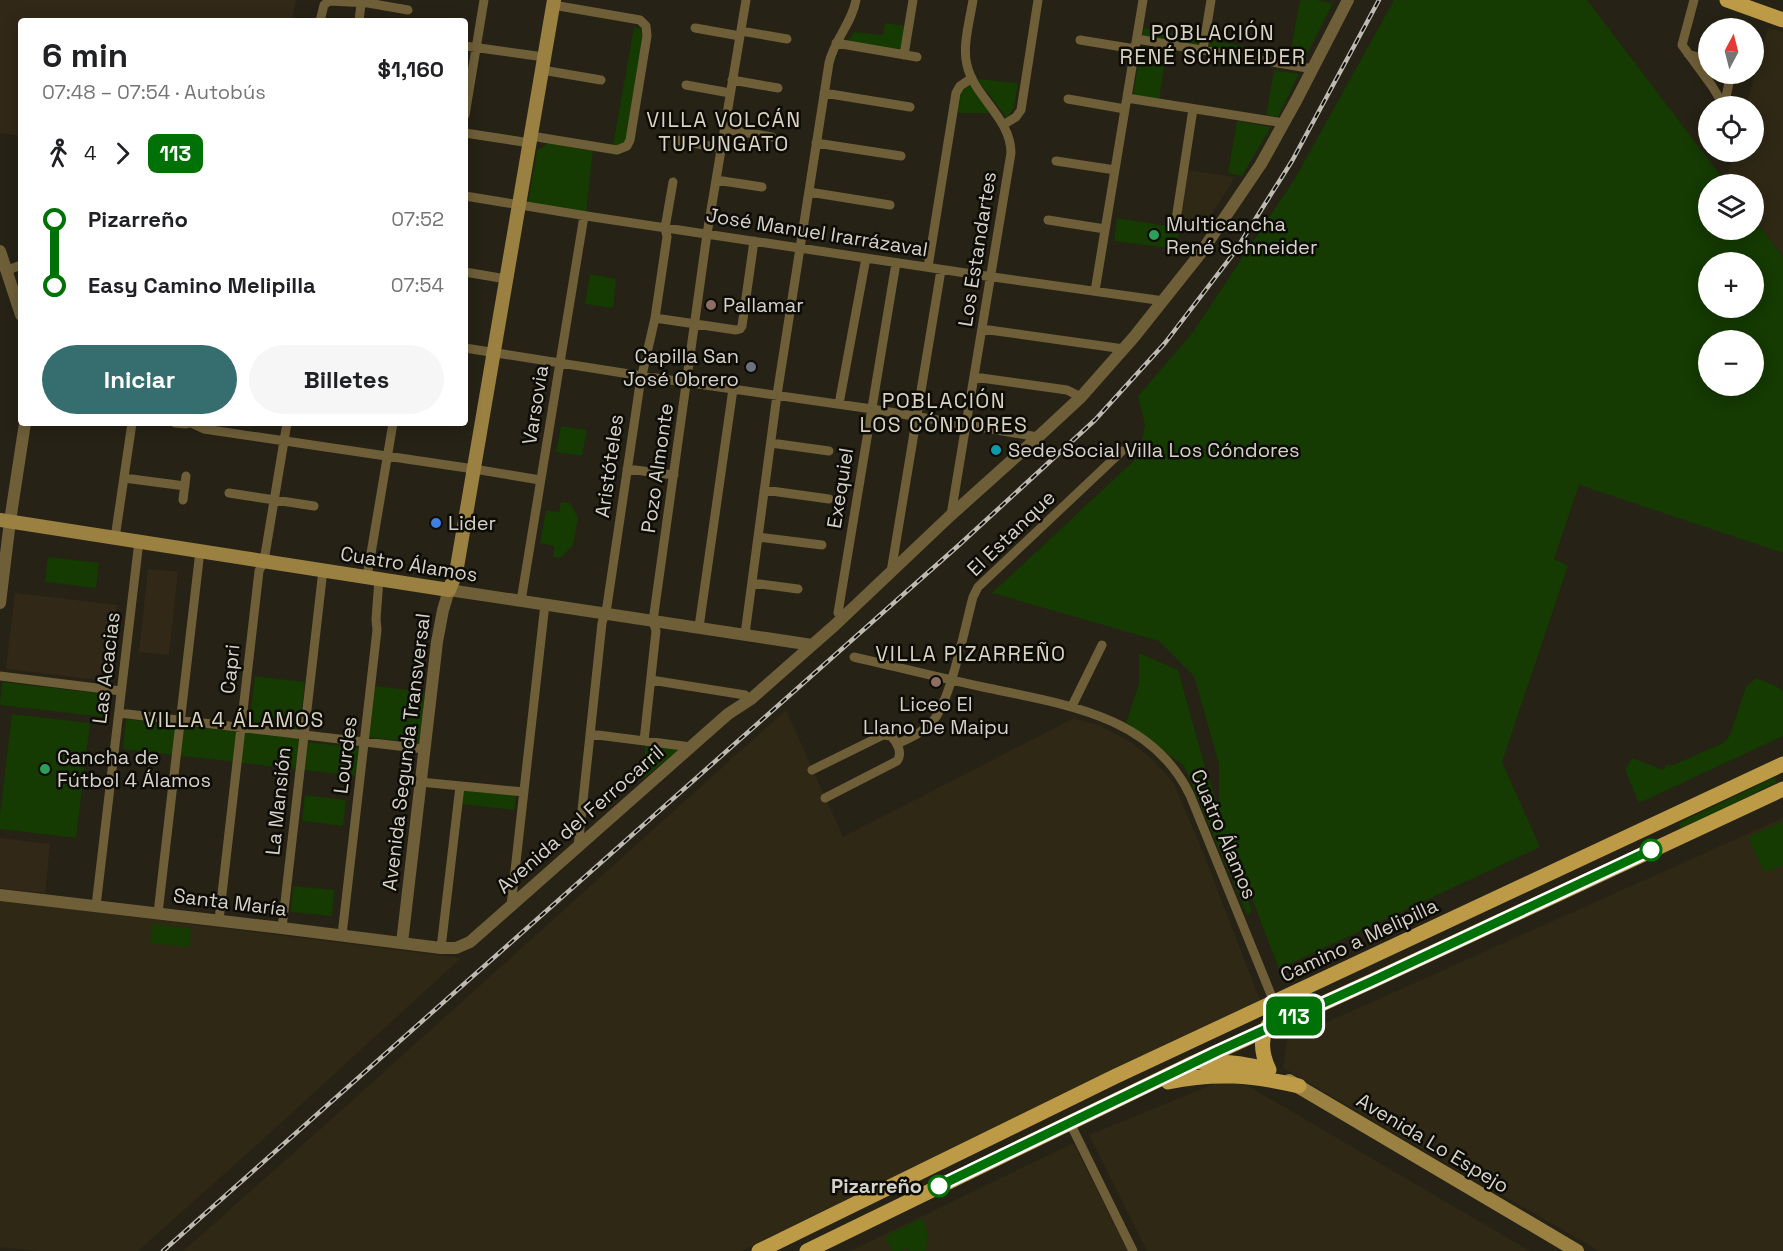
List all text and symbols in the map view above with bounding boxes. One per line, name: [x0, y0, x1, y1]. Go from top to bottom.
north arrow: [1698, 18, 1764, 84]
map controls: [1698, 18, 1764, 396]
district label: POBLACIÓN RENÉ SCHNEIDER: [1119, 19, 1307, 70]
text: 6 min: [42, 35, 128, 77]
text: $1,160: [378, 55, 444, 83]
text: 07:48 – 07:54 · Autobús: [42, 79, 266, 105]
button: locate: [1698, 96, 1764, 162]
district label: VILLA VOLCÁN TUPUNGATO: [646, 106, 802, 157]
icon: walk: [42, 137, 75, 170]
icon: forward: [106, 137, 139, 170]
text: 4: [84, 140, 97, 166]
text: 113: [160, 140, 191, 167]
street label: Los Estandartes: [952, 170, 1002, 328]
button: layers: [1698, 174, 1764, 240]
street label: José Manuel Irarrázaval: [704, 202, 930, 262]
text: Pizarreño: [88, 205, 188, 233]
text: 07:52: [391, 206, 444, 232]
place label: Multicancha René Schneider: [1166, 211, 1317, 260]
marker: Multicancha René Schneider: [1147, 228, 1161, 242]
button: +: [1698, 252, 1764, 318]
text: Easy Camino Melipilla: [88, 271, 316, 299]
text: 07:54: [391, 272, 444, 298]
place label: Pallamar: [723, 292, 804, 318]
marker: Pallamar: [704, 298, 718, 312]
button: −: [1698, 330, 1764, 396]
place label: Capilla San José Obrero: [623, 343, 739, 392]
button: Iniciar: [42, 345, 237, 414]
button: Billetes: [249, 345, 444, 414]
marker: Capilla San José Obrero: [744, 360, 758, 374]
street label: Varsovia: [516, 363, 554, 447]
district label: POBLACIÓN LOS CÓNDORES: [860, 387, 1028, 438]
street label: Pozo Almonte: [635, 401, 679, 535]
street label: Aristóteles: [589, 413, 629, 519]
place label: Sede Social Villa Los Cóndores: [1008, 437, 1300, 463]
marker: Sede Social Villa Los Cóndores: [989, 443, 1003, 457]
street label: Exequiel: [821, 446, 859, 530]
street label: El Estanque: [961, 484, 1061, 582]
place label: Lider: [448, 510, 496, 536]
marker: Lider: [429, 516, 443, 530]
street label: Cuatro Álamos: [338, 540, 480, 588]
street label: Las Acacias: [86, 611, 126, 725]
street label: Avenida Segunda Transversal: [376, 612, 436, 892]
district label: VILLA PIZARREÑO: [875, 640, 1067, 667]
street label: Capri: [214, 643, 246, 695]
marker: Liceo El Llano De Maipu: [929, 675, 943, 689]
place label: Liceo El Llano De Maipu: [863, 691, 1009, 740]
district label: VILLA 4 ÁLAMOS: [143, 706, 325, 733]
street label: Lourdes: [327, 715, 363, 795]
street label: Avenida del Ferrocarril: [491, 739, 669, 899]
place label: Cancha de Fútbol 4 Álamos: [57, 744, 211, 793]
street label: La Mansión: [259, 746, 297, 856]
marker: Cancha de Fútbol 4 Álamos: [38, 762, 52, 776]
street label: Cuatro Álamos: [1185, 765, 1263, 903]
unlabelled marker: [1640, 839, 1662, 861]
street label: Santa María: [172, 882, 288, 922]
street label: Camino a Melipilla: [1276, 892, 1442, 988]
line badge: 113: [1260, 996, 1328, 1036]
text: 113: [1278, 1003, 1310, 1030]
street label: Avenida Lo Espejo: [1352, 1087, 1514, 1199]
place label: Pizarreño: [831, 1173, 922, 1199]
marker: Pizarreño: [928, 1175, 950, 1197]

